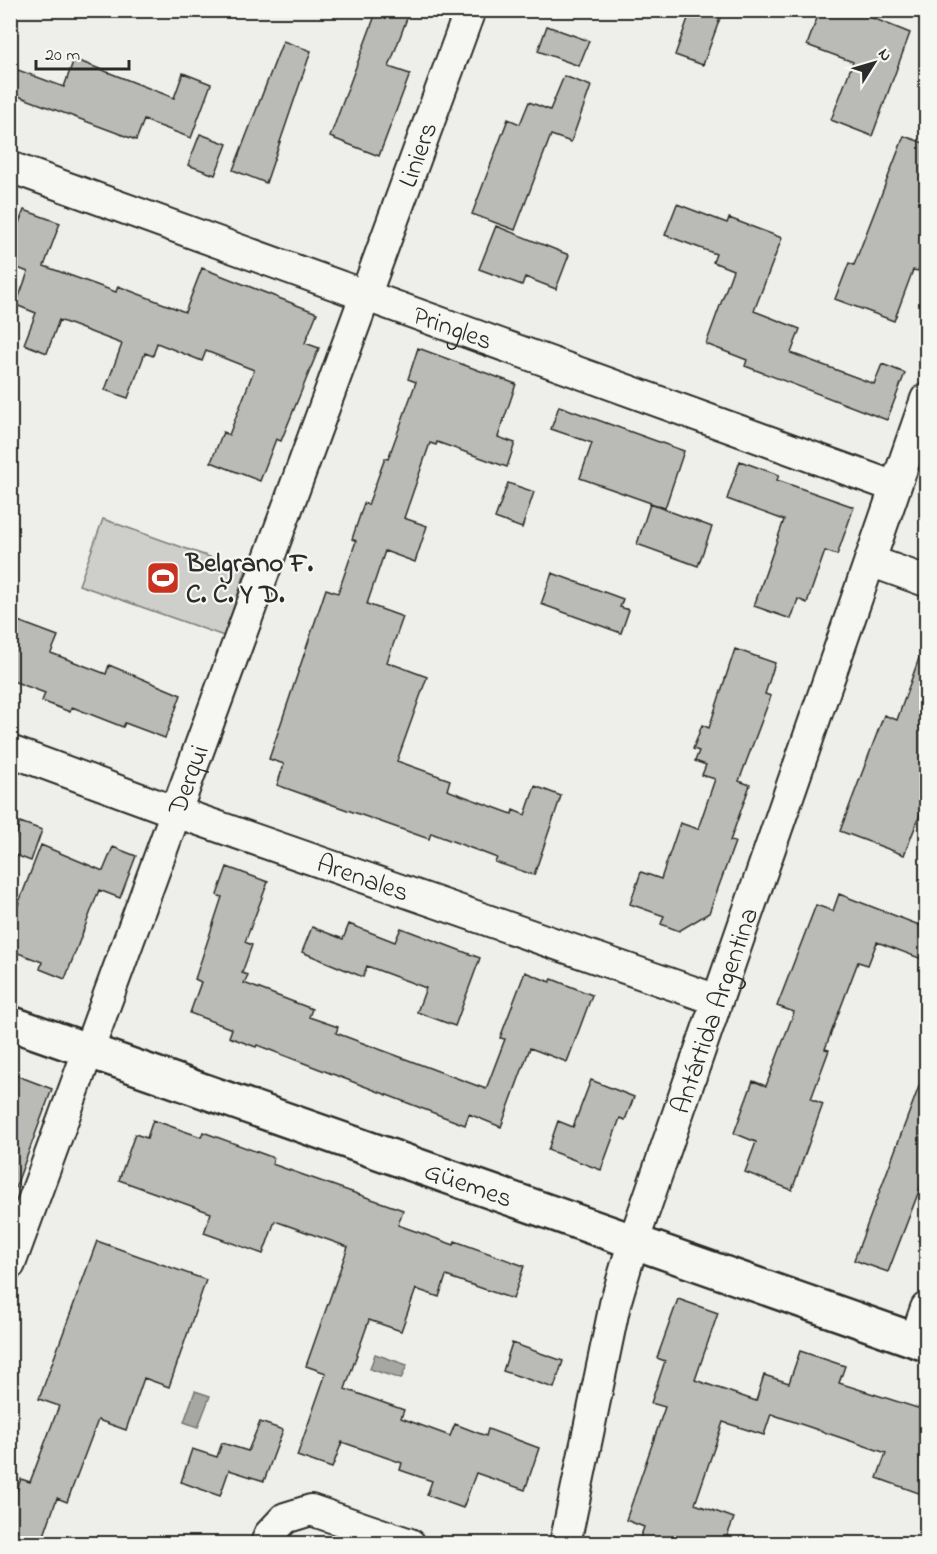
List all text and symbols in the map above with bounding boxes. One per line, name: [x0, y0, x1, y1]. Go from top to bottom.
scale bar: [36, 33, 129, 71]
north arrow: [844, 33, 904, 93]
text: 20 m: [45, 43, 80, 69]
text: N: [872, 44, 897, 67]
street label: Liniers: [390, 117, 449, 193]
street label: Pringles: [407, 297, 497, 362]
place label: Belgrano F. C. C. Y D.: [184, 545, 313, 615]
sports icon: Belgrano F. C. C. Y D.: [145, 560, 181, 596]
street label: Derqui: [159, 740, 221, 822]
street label: Arenales: [311, 845, 414, 913]
street label: Antártida Argentina: [662, 903, 770, 1120]
street label: Güemes: [418, 1153, 517, 1220]

